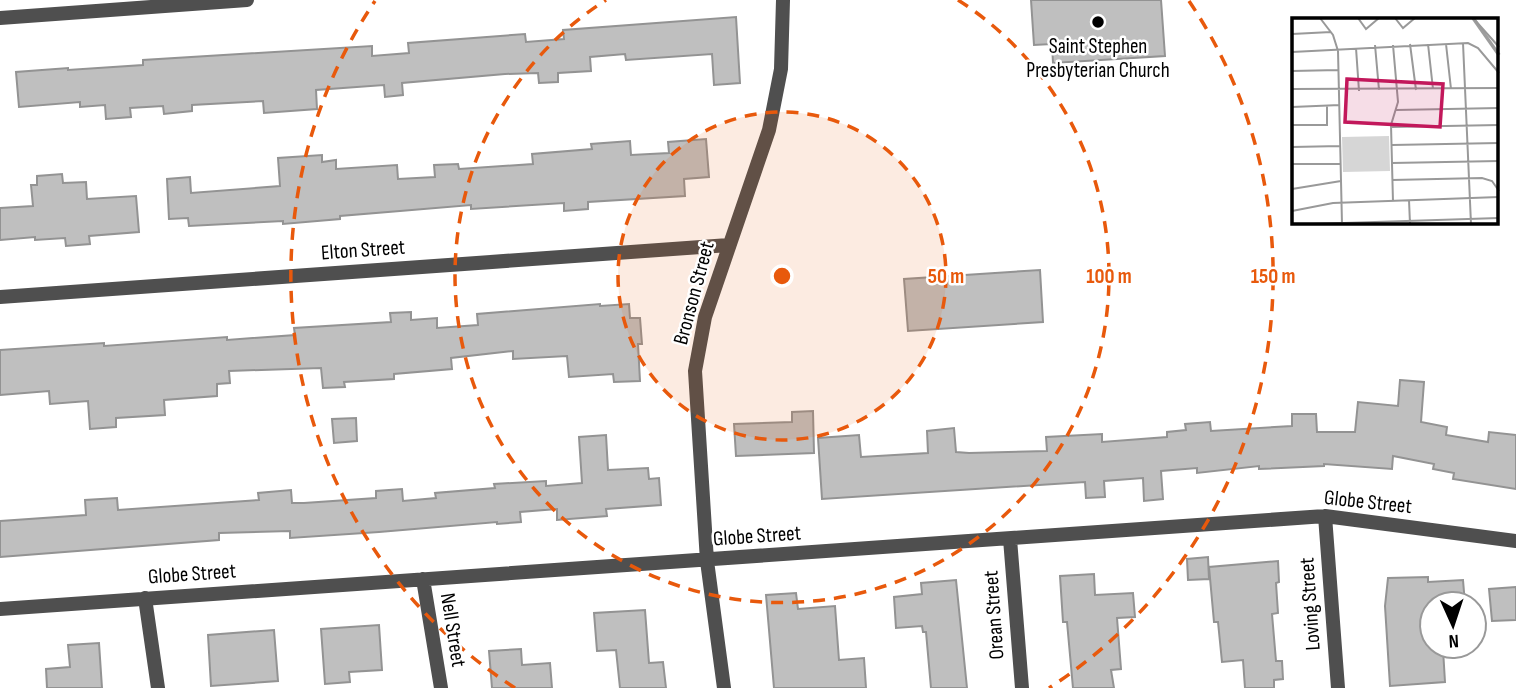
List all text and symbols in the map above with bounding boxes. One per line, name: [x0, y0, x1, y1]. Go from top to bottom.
marker: Saint Stephen Presbyterian Church: [1090, 14, 1106, 30]
inset map: [1292, 18, 1498, 224]
place label: Saint Stephen Presbyterian Church: [1026, 34, 1170, 83]
street label: Elton Street: [320, 235, 406, 265]
street label: Bronson Street: [668, 239, 720, 347]
centre of rings: [770, 264, 794, 288]
text: 50 m: [928, 264, 964, 289]
text: 100 m: [1086, 264, 1132, 289]
text: 150 m: [1251, 264, 1295, 289]
street label: Globe Street: [1323, 485, 1413, 519]
street label: Globe Street: [712, 520, 802, 552]
street label: Loving Street: [1294, 557, 1326, 651]
street label: Globe Street: [147, 558, 237, 590]
street label: Orean Street: [978, 570, 1010, 660]
north arrow: [1418, 590, 1488, 660]
street label: Nell Street: [435, 591, 471, 669]
text: N: [1448, 629, 1459, 652]

